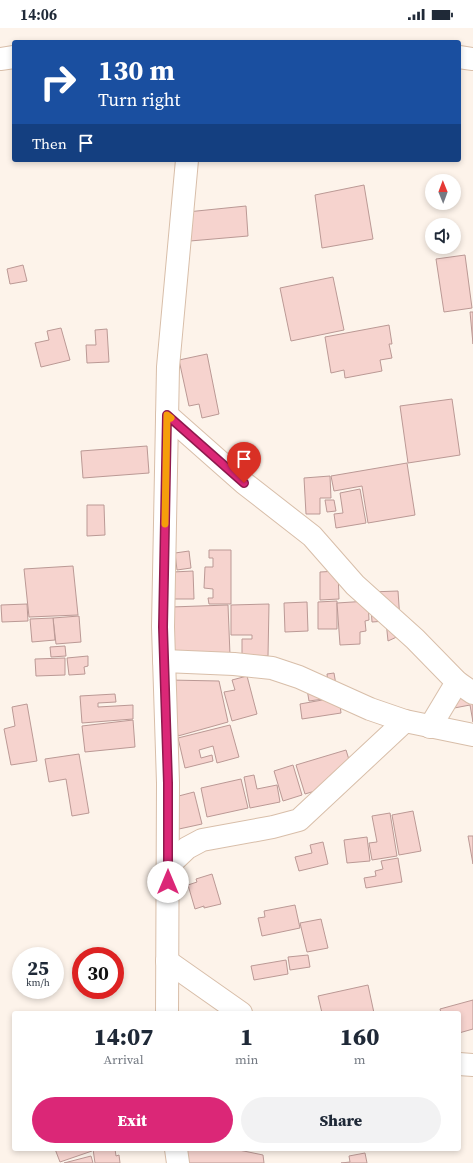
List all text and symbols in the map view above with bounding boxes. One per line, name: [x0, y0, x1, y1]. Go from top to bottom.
text: 14:06: [20, 4, 57, 25]
text: 130 m: [98, 51, 175, 89]
icon: right: [32, 56, 84, 108]
text: Turn right: [98, 87, 180, 112]
icon: arrive: [75, 132, 97, 154]
text: Then: [32, 133, 67, 154]
north arrow: [425, 174, 461, 210]
map controls: [425, 174, 461, 254]
button: sound: [425, 218, 461, 254]
pin: [227, 442, 261, 483]
icon: arrive: [233, 448, 255, 470]
position arrow: [147, 861, 189, 903]
speed limit sign: 30: [72, 947, 124, 999]
text: 25: [27, 954, 49, 982]
text: km/h: [26, 976, 50, 989]
text: 14:07: [93, 1020, 154, 1053]
text: 1: [240, 1020, 253, 1053]
text: 160: [340, 1020, 380, 1053]
text: Arrival: [103, 1051, 144, 1068]
text: min: [235, 1051, 258, 1068]
text: m: [354, 1051, 366, 1068]
button: Exit: [32, 1097, 233, 1143]
button: Share: [241, 1097, 441, 1143]

